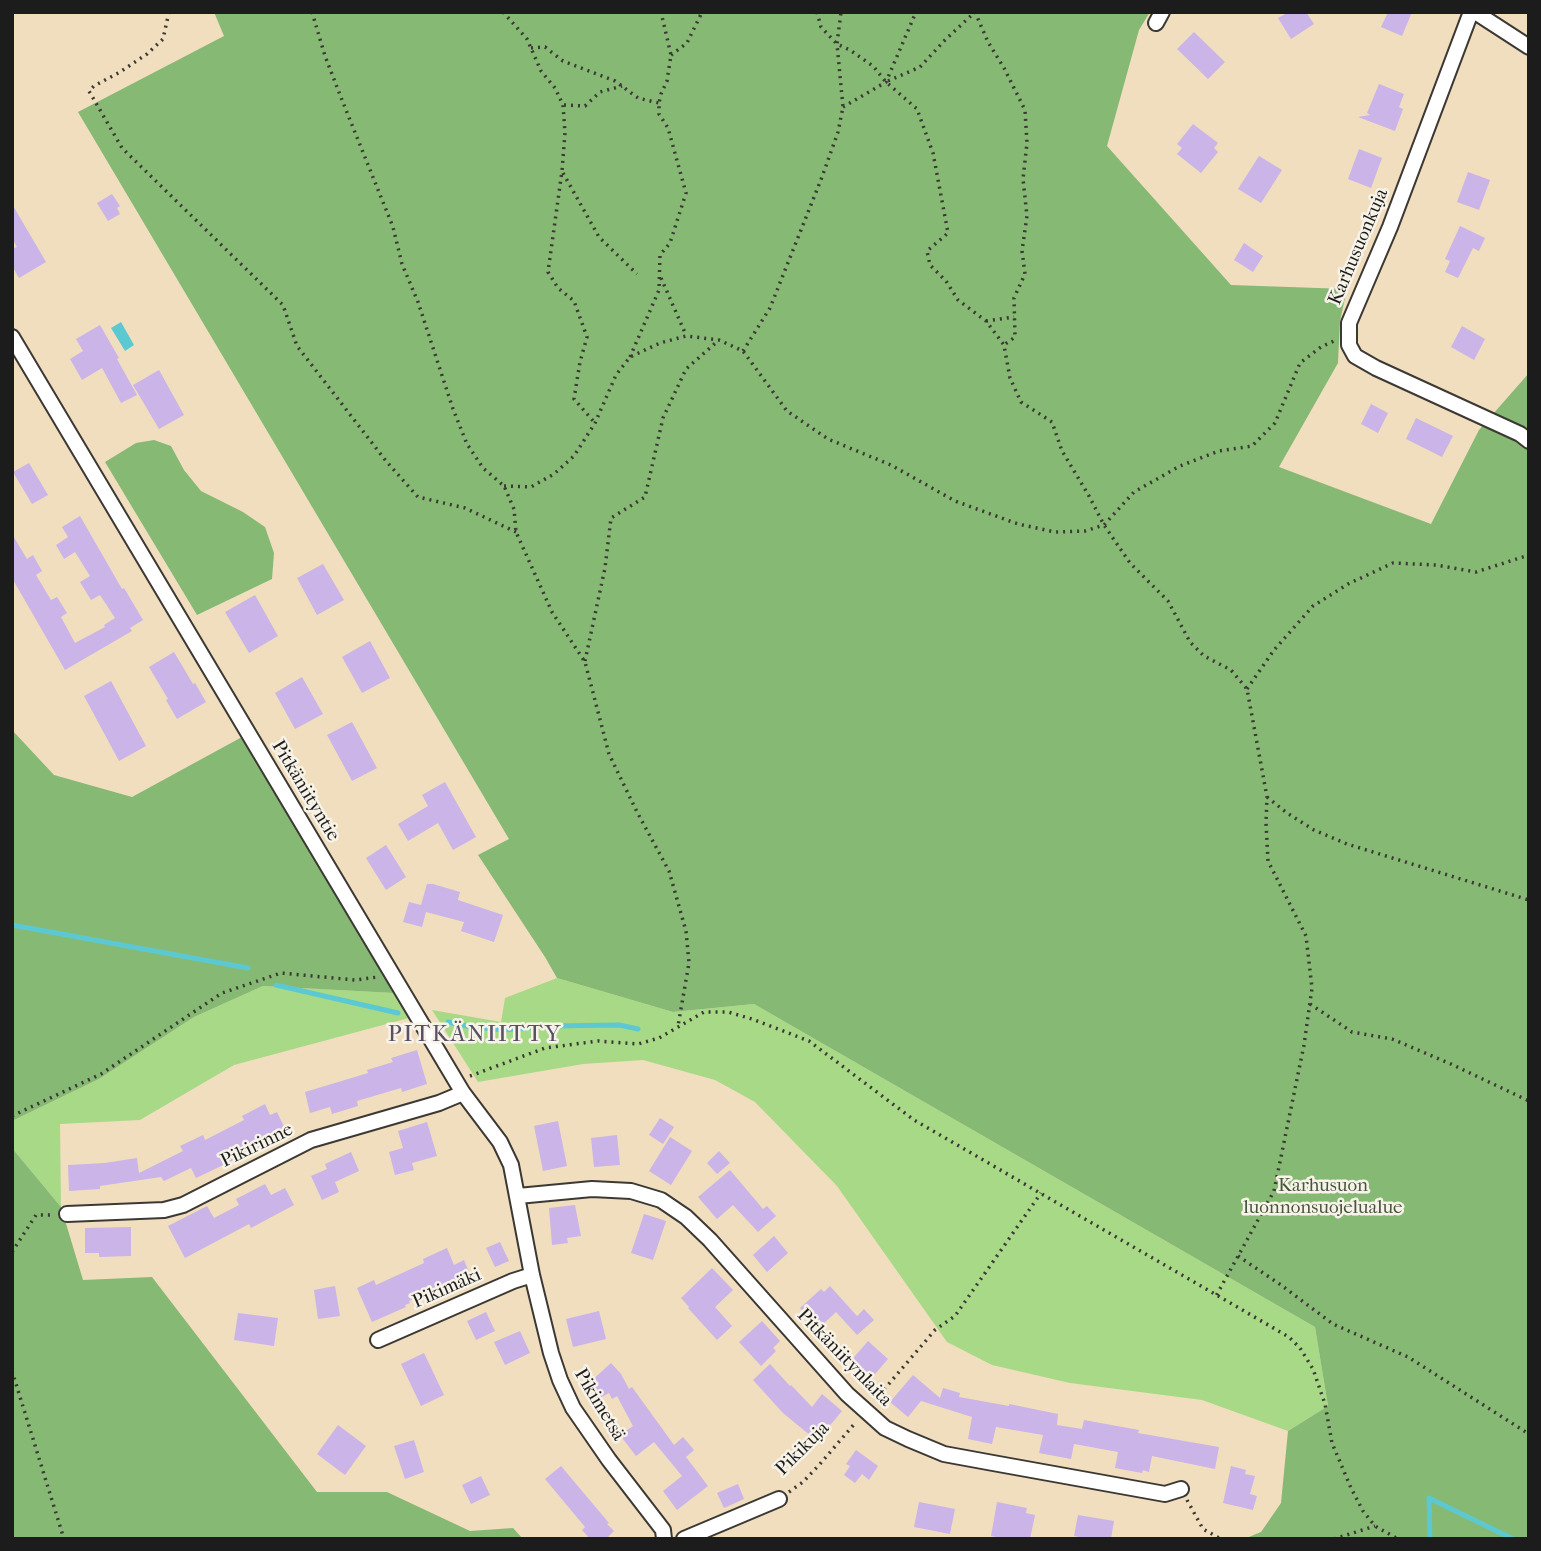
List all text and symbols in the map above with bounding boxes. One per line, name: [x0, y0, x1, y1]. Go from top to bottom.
street label: Karhusuonkuja: [1324, 185, 1394, 309]
street label: Pitkäniityntie: [266, 736, 344, 846]
district label: PITKÄNIITTY: [389, 1021, 561, 1049]
street label: Pikirinne: [217, 1119, 297, 1173]
park label: Karhusuon luonnonsuojelualue: [1243, 1175, 1403, 1219]
street label: Pikimäki: [409, 1264, 485, 1314]
street label: Pitkäniitynlaita: [792, 1304, 896, 1412]
street label: Pikimetsä: [569, 1365, 629, 1445]
street label: Pikikuja: [771, 1417, 835, 1481]

